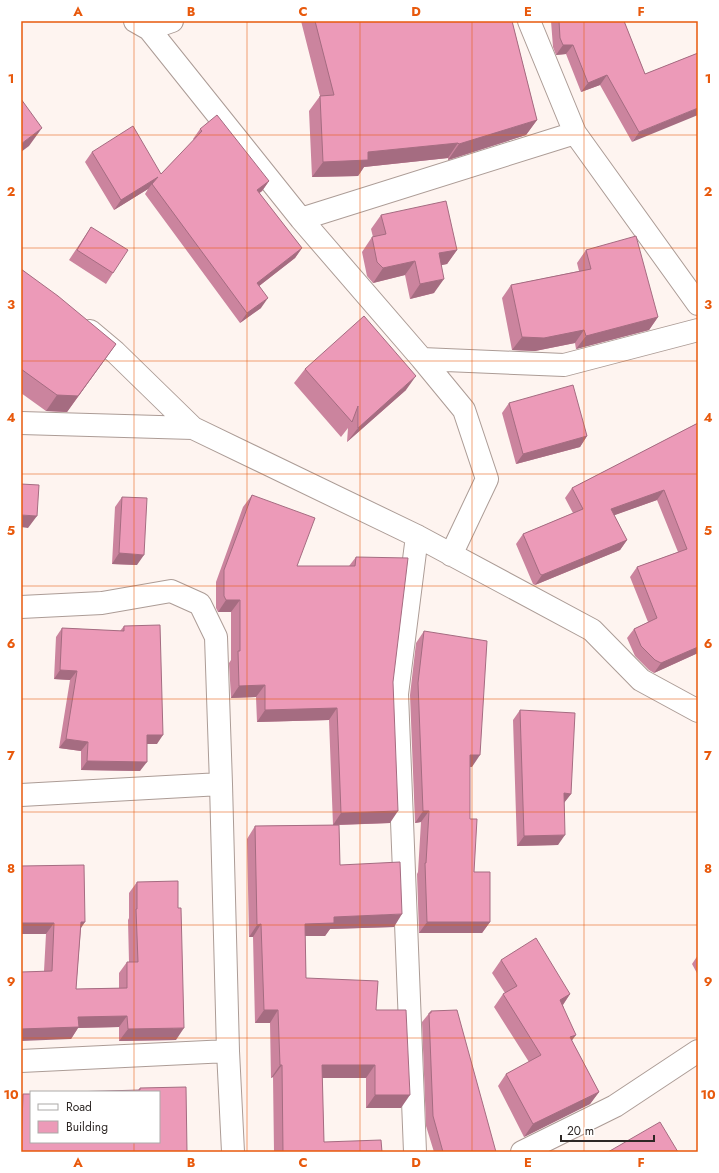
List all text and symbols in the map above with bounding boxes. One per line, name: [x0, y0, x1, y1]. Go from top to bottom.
text: A: [72, 2, 83, 21]
text: B: [187, 2, 196, 21]
text: C: [298, 2, 308, 21]
text: D: [411, 2, 421, 21]
text: E: [524, 2, 532, 21]
text: F: [637, 2, 645, 21]
text: 1: [8, 69, 14, 88]
text: 1: [705, 69, 711, 88]
text: 2: [7, 182, 15, 201]
text: 2: [704, 182, 712, 201]
text: 3: [7, 295, 15, 314]
text: 3: [704, 295, 712, 314]
text: 4: [6, 408, 16, 427]
text: 4: [703, 408, 713, 427]
text: 5: [7, 521, 15, 540]
text: 5: [704, 521, 712, 540]
text: 6: [7, 634, 16, 653]
text: 6: [704, 634, 713, 653]
text: 7: [7, 746, 15, 765]
text: 7: [704, 746, 712, 765]
text: 8: [7, 859, 15, 878]
text: 8: [704, 859, 712, 878]
text: 9: [7, 972, 16, 991]
text: 9: [704, 972, 713, 991]
text: 10: [3, 1085, 19, 1104]
text: 10: [700, 1085, 716, 1104]
legend: [30, 1091, 160, 1143]
text: Road: [66, 1098, 92, 1116]
scale bar: [561, 1117, 654, 1143]
text: Building: [66, 1118, 108, 1136]
text: 20 m: [567, 1122, 594, 1140]
text: A: [72, 1153, 83, 1172]
text: B: [187, 1153, 196, 1172]
text: C: [298, 1153, 308, 1172]
text: D: [411, 1153, 421, 1172]
text: E: [524, 1153, 532, 1172]
text: F: [637, 1153, 645, 1172]

